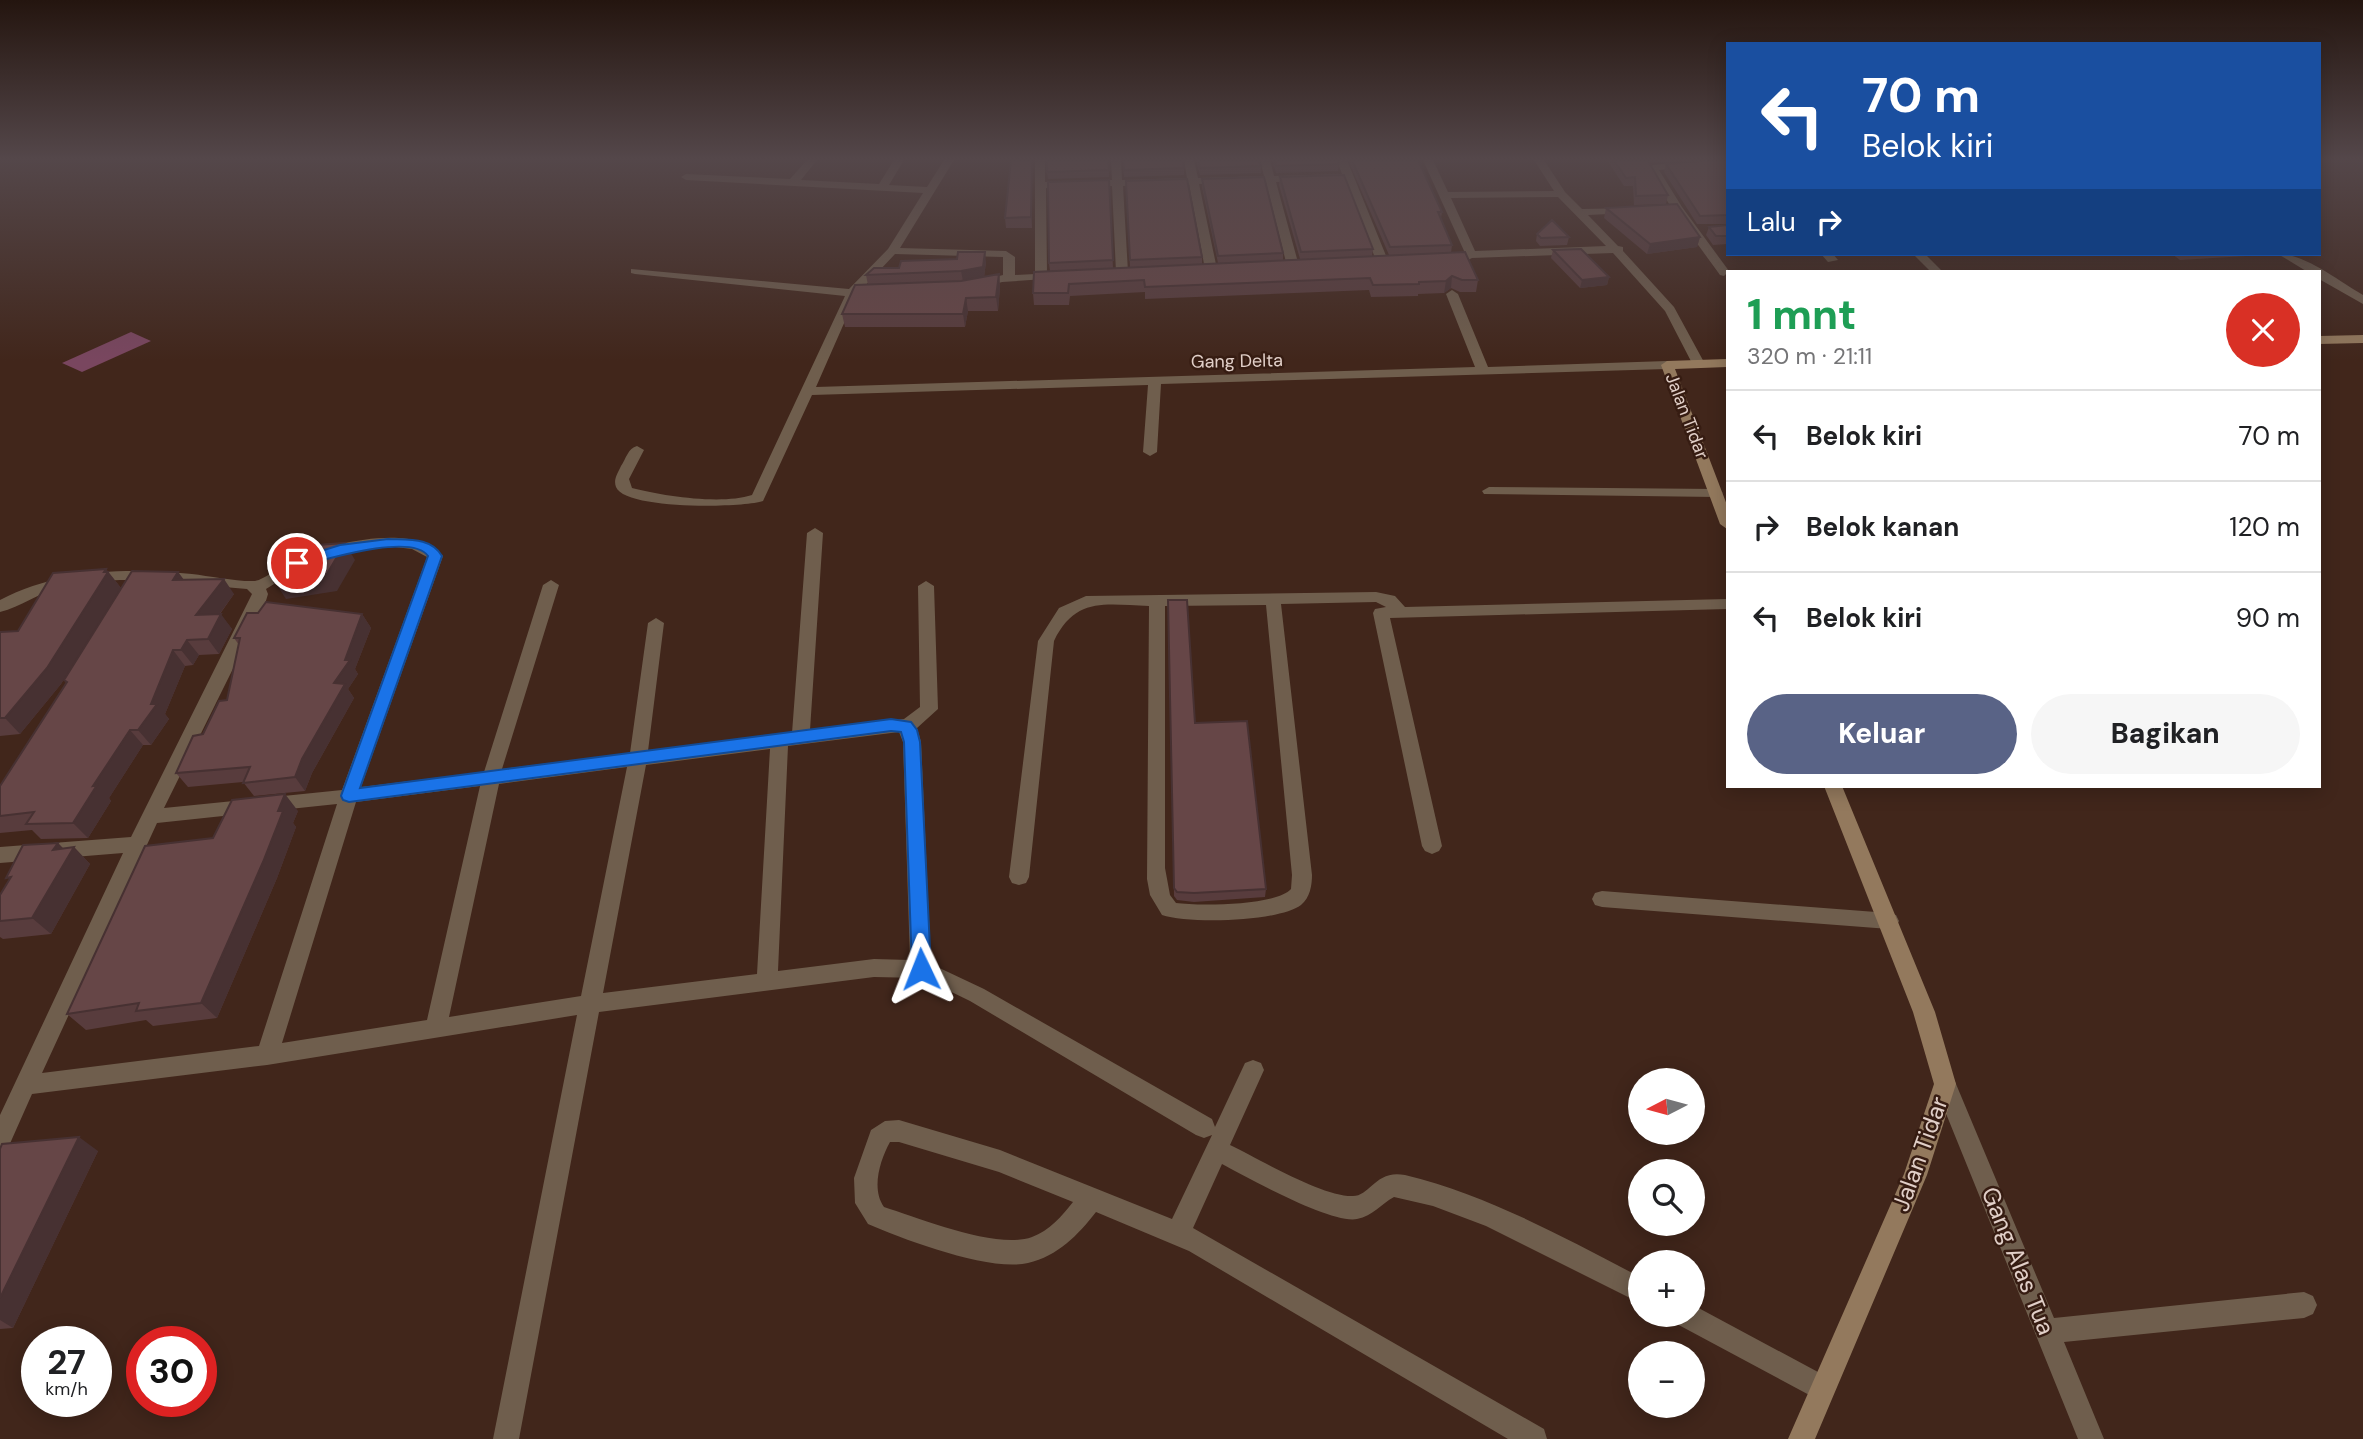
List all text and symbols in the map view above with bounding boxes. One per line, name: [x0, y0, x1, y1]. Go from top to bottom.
text: 70 m: [1862, 63, 1980, 127]
icon: left: [1747, 70, 1838, 161]
text: Belok kiri: [1862, 125, 1994, 167]
icon: right: [1810, 203, 1848, 241]
text: Lalu: [1747, 205, 1796, 239]
text: 1 mnt: [1747, 287, 1856, 342]
button: close: [2226, 293, 2300, 367]
text: 320 m · 21:11: [1747, 341, 1872, 371]
street label: Gang Delta: [1191, 348, 1283, 374]
street label: Jalan Tidar: [1660, 370, 1714, 463]
icon: left: [1747, 417, 1785, 455]
text: Belok kiri: [1806, 419, 1922, 453]
text: 70 m: [2239, 419, 2300, 453]
icon: right: [1747, 508, 1785, 546]
text: Belok kanan: [1806, 510, 1959, 544]
text: 120 m: [2229, 510, 2300, 544]
pin: [267, 533, 327, 593]
icon: arrive: [278, 544, 316, 582]
icon: left: [1747, 599, 1785, 637]
text: Belok kiri: [1806, 601, 1922, 635]
text: 90 m: [2236, 601, 2300, 635]
button: Keluar: [1747, 694, 2017, 774]
button: Bagikan: [2031, 694, 2300, 774]
position arrow: [884, 932, 958, 1006]
north arrow: [1628, 1068, 1704, 1144]
map controls: [1628, 1068, 1705, 1418]
street label: Jalan Tidar: [1884, 1092, 1955, 1215]
button: search: [1628, 1159, 1705, 1236]
street label: Gang Alas Tua: [1975, 1182, 2062, 1339]
button: +: [1628, 1250, 1705, 1327]
speed limit sign: 30: [126, 1326, 217, 1417]
text: 27: [47, 1339, 86, 1385]
button: −: [1628, 1341, 1705, 1418]
text: km/h: [45, 1377, 88, 1401]

